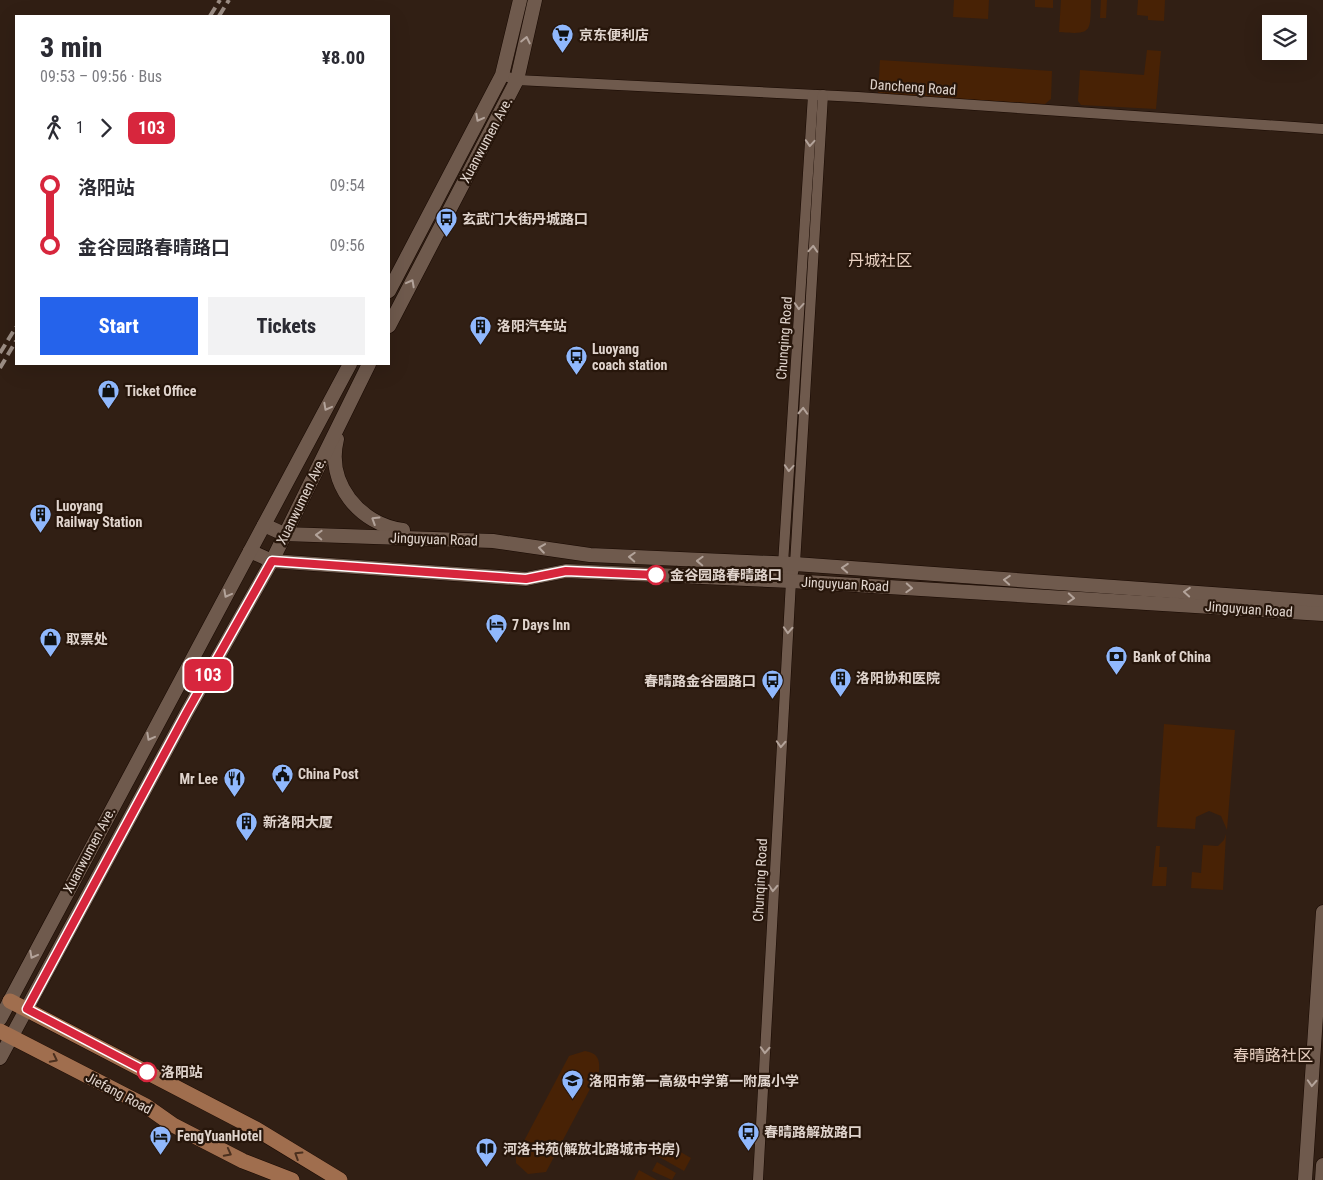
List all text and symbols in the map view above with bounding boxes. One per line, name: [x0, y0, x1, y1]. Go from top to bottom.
map controls: [1262, 15, 1307, 60]
button: layers: [1262, 15, 1307, 60]
supermarket icon: 京东便利店: [551, 23, 575, 54]
place label: 京东便利店: [579, 27, 649, 43]
text: 3 min: [40, 31, 102, 64]
one-way arrow: [520, 36, 531, 45]
text: ¥8.00: [322, 46, 365, 69]
text: 09:53 – 09:56 · Bus: [40, 67, 162, 86]
street label: Dancheng Road: [869, 76, 957, 98]
street label: Xuanwumen Ave.: [457, 94, 515, 186]
one-way arrow: [475, 113, 485, 122]
icon: walk: [40, 114, 68, 142]
icon: forward: [92, 114, 120, 142]
text: 103: [138, 117, 165, 138]
text: 1: [76, 118, 84, 137]
one-way arrow: [804, 140, 815, 148]
text: 洛阳站: [78, 176, 135, 199]
text: 09:54: [330, 176, 365, 195]
bus stop icon: 玄武门大街丹城路口: [434, 207, 458, 238]
place label: 玄武门大街丹城路口: [462, 211, 588, 227]
text: 金谷园路春晴路口: [78, 236, 230, 259]
text: 09:56: [330, 236, 365, 255]
one-way arrow: [807, 244, 818, 252]
district label: 丹城社区: [848, 251, 912, 270]
one-way arrow: [405, 279, 415, 288]
street label: Chunqing Road: [773, 296, 795, 380]
button: Start: [40, 297, 198, 355]
button: Tickets: [208, 297, 365, 355]
one-way arrow: [794, 302, 805, 310]
building icon: 洛阳汽车站: [469, 314, 493, 345]
place label: 洛阳汽车站: [497, 318, 567, 334]
place label: Luoyang coach station: [592, 341, 668, 373]
bus stop icon: Luoyang coach station: [564, 345, 588, 376]
shop icon: Ticket Office: [97, 379, 121, 410]
place label: Ticket Office: [125, 383, 197, 399]
one-way arrow: [324, 402, 334, 411]
one-way arrow: [798, 407, 809, 415]
street label: Xuanwumen Ave.: [273, 455, 329, 547]
one-way arrow: [784, 464, 795, 472]
place label: Luoyang Railway Station: [56, 498, 142, 530]
building icon: Luoyang Railway Station: [28, 502, 52, 533]
one-way arrow: [371, 517, 380, 527]
street label: Jinguyuan Road: [390, 529, 478, 549]
one-way arrow: [315, 530, 322, 540]
one-way arrow: [537, 543, 545, 554]
one-way arrow: [628, 552, 636, 563]
one-way arrow: [695, 555, 703, 566]
one-way arrow: [841, 563, 849, 574]
marker: 金谷园路春晴路口: [646, 565, 666, 585]
place label: 金谷园路春晴路口: [670, 567, 782, 583]
street label: Jinguyuan Road: [801, 574, 889, 594]
one-way arrow: [1003, 575, 1011, 586]
one-way arrow: [906, 583, 914, 594]
one-way arrow: [1183, 587, 1191, 598]
one-way arrow: [223, 589, 233, 598]
one-way arrow: [1068, 593, 1076, 604]
street label: Jinguyuan Road: [1205, 598, 1293, 620]
hotel icon: 7 Days Inn: [484, 613, 508, 644]
place label: 7 Days Inn: [512, 617, 570, 633]
one-way arrow: [783, 626, 793, 634]
shop icon: 取票处: [38, 627, 62, 658]
place label: 取票处: [66, 631, 108, 647]
bank icon: Bank of China: [1105, 645, 1129, 676]
place label: Bank of China: [1133, 649, 1211, 665]
line badge: 103: [179, 659, 237, 691]
text: 103: [194, 664, 222, 685]
building icon: 洛阳协和医院: [828, 666, 852, 697]
bus stop icon: 春晴路金谷园路口: [760, 669, 784, 700]
place label: 洛阳协和医院: [856, 670, 940, 686]
place label: 春晴路金谷园路口: [644, 673, 756, 689]
one-way arrow: [146, 732, 156, 741]
one-way arrow: [776, 741, 787, 749]
public building icon: China Post: [270, 762, 294, 793]
place label: China Post: [298, 766, 359, 782]
restaurant icon: Mr Lee: [222, 767, 246, 798]
place label: Mr Lee: [179, 771, 218, 787]
street label: Xuanwumen Ave.: [60, 804, 118, 896]
building icon: 新洛阳大厦: [235, 810, 259, 841]
place label: 新洛阳大厦: [263, 814, 333, 830]
street label: Chunqing Road: [750, 838, 770, 922]
one-way arrow: [768, 884, 779, 892]
one-way arrow: [29, 950, 39, 959]
one-way arrow: [759, 1046, 770, 1054]
district label: 春晴路社区: [1233, 1046, 1313, 1065]
one-way arrow: [49, 1053, 58, 1063]
marker: 洛阳站: [137, 1062, 157, 1082]
place label: 洛阳站: [161, 1064, 203, 1080]
street label: Jiefang Road: [83, 1069, 155, 1117]
school or university icon: 洛阳市第一高级中学第一附属小学: [561, 1069, 585, 1100]
place label: 洛阳市第一高级中学第一附属小学: [589, 1073, 799, 1089]
one-way arrow: [1306, 1079, 1317, 1087]
bus stop icon: 春晴路解放路口: [736, 1120, 760, 1151]
hotel icon: FengYuanHotel: [149, 1124, 173, 1155]
place label: 春晴路解放路口: [764, 1124, 862, 1140]
place label: FengYuanHotel: [177, 1128, 262, 1144]
library icon: 河洛书苑(解放北路城市书房): [475, 1137, 499, 1168]
place label: 河洛书苑(解放北路城市书房): [503, 1141, 680, 1158]
one-way arrow: [223, 1147, 232, 1157]
one-way arrow: [294, 1152, 304, 1161]

